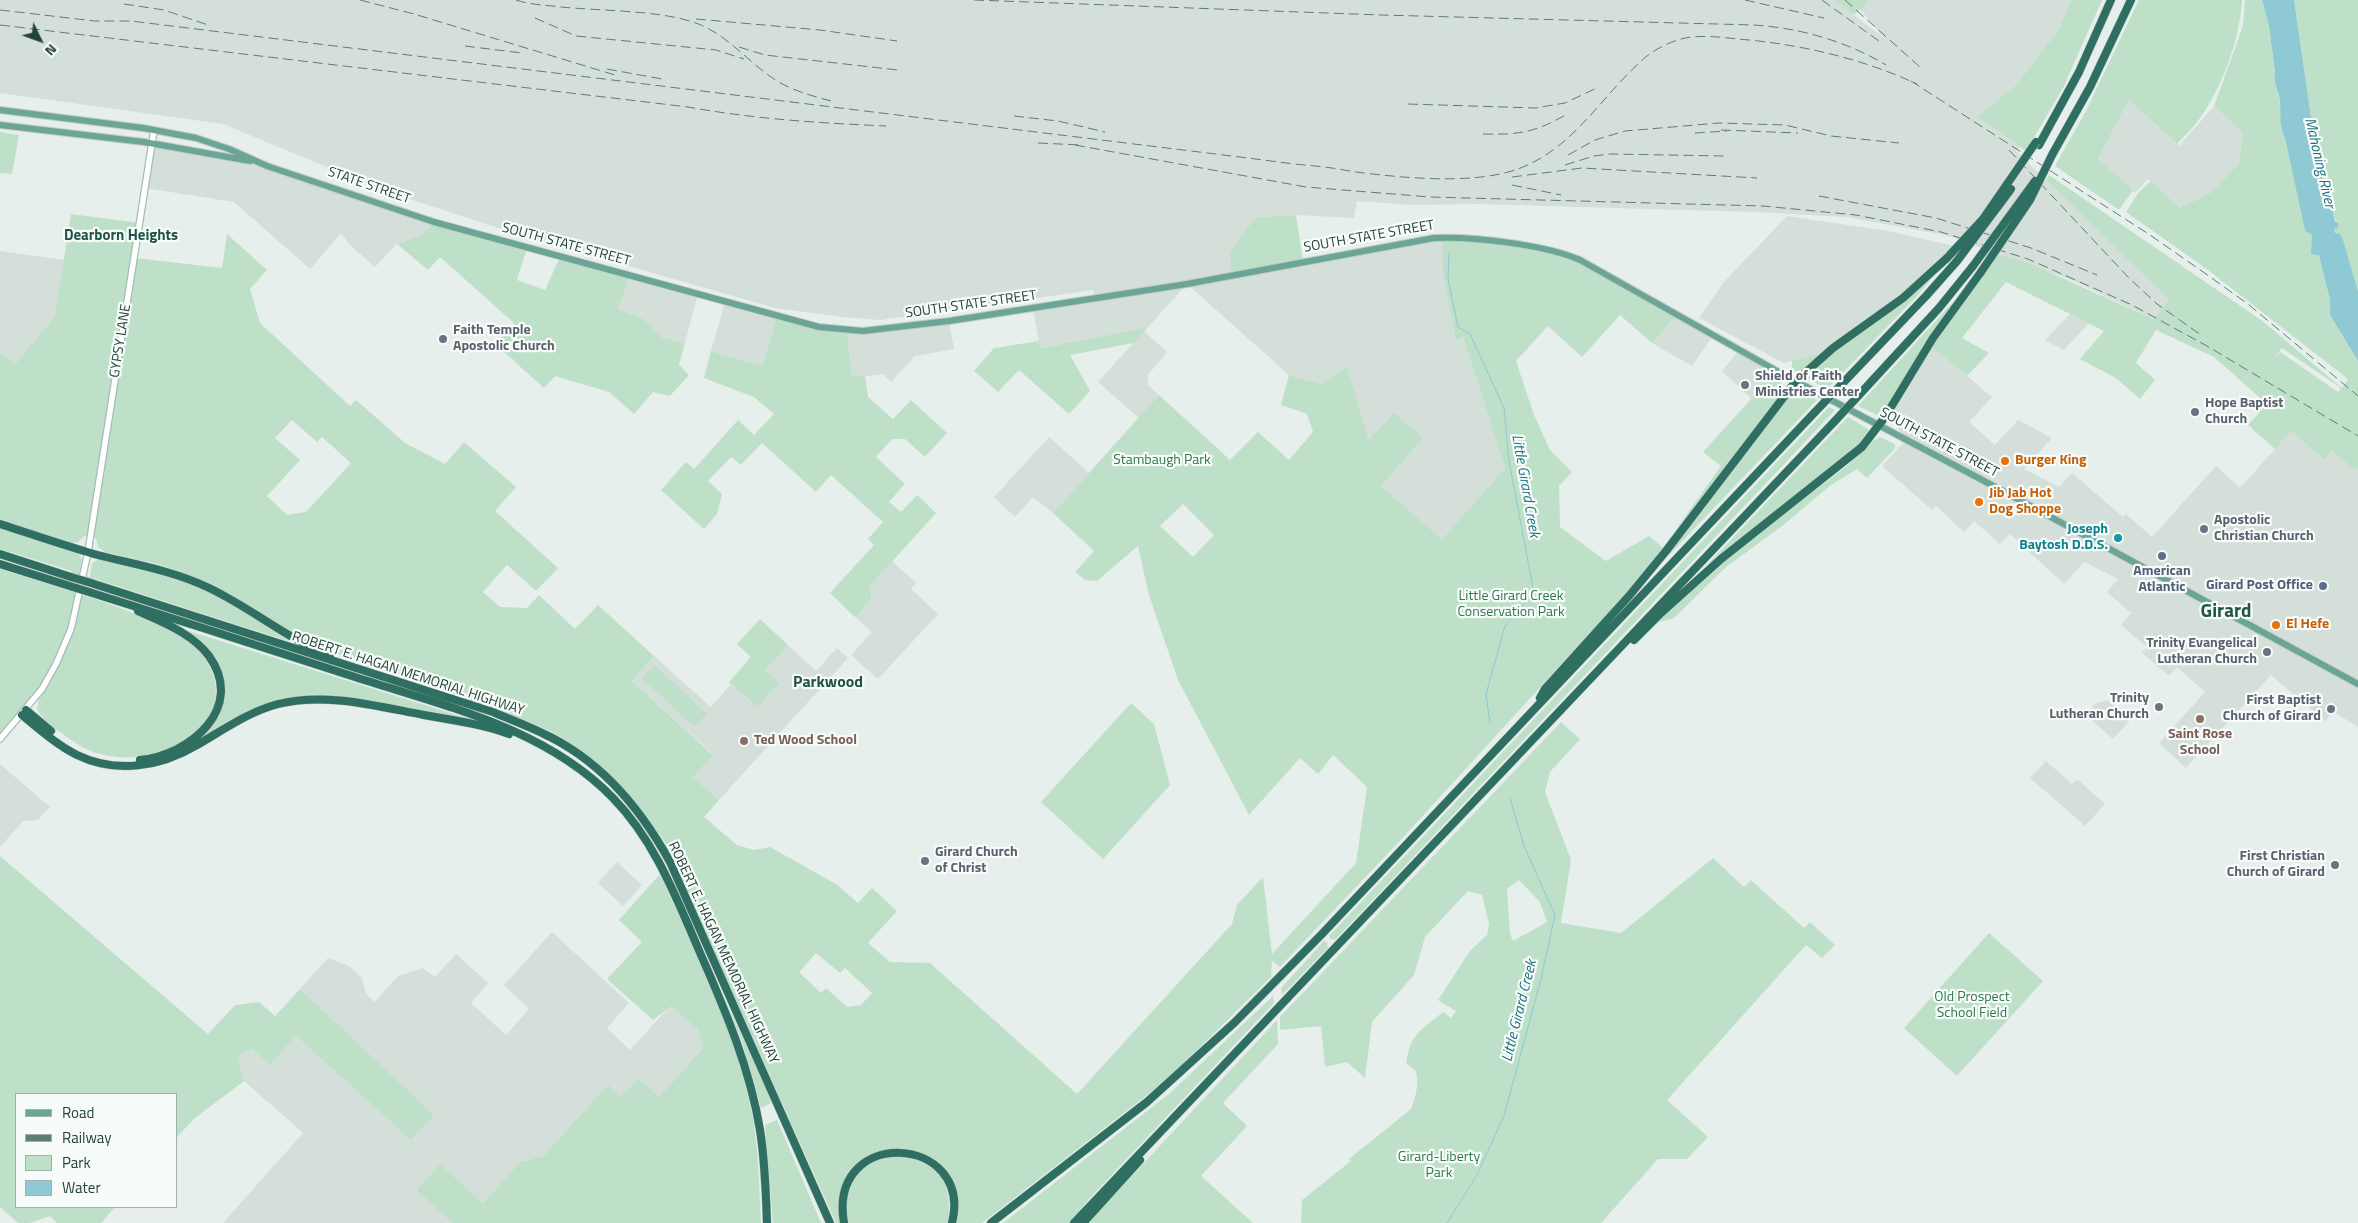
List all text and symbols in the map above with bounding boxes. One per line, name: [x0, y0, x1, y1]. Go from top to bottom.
north arrow: [15, 15, 65, 65]
text: N: [40, 40, 63, 61]
water label: Mahoning River: [2300, 116, 2338, 210]
street label: STATE STREET: [325, 164, 413, 208]
street label: SOUTH STATE STREET: [1302, 217, 1436, 257]
street label: SOUTH STATE STREET: [500, 220, 632, 270]
district label: Dearborn Heights: [64, 227, 178, 245]
street label: SOUTH STATE STREET: [904, 287, 1038, 323]
street label: GYPSY LANE: [107, 303, 135, 379]
place label: Faith Temple Apostolic Church: [453, 323, 555, 356]
marker: Faith Temple Apostolic Church: [437, 333, 449, 345]
place label: Shield of Faith Ministries Center: [1755, 369, 1859, 402]
marker: Shield of Faith Ministries Center: [1739, 379, 1751, 391]
place label: Hope Baptist Church: [2205, 396, 2283, 428]
street label: SOUTH STATE STREET: [1877, 405, 2001, 481]
marker: Hope Baptist Church: [2189, 406, 2201, 418]
water label: Little Girard Creek: [1507, 433, 1543, 539]
park label: Stambaugh Park: [1113, 453, 1211, 469]
place label: Burger King: [2015, 453, 2087, 469]
marker: Burger King: [1999, 455, 2011, 467]
place label: Jib Jab Hot Dog Shoppe: [1989, 486, 2061, 518]
marker: Jib Jab Hot Dog Shoppe: [1973, 496, 1985, 508]
place label: Apostolic Christian Church: [2214, 513, 2314, 546]
place label: Joseph Baytosh D.D.S.: [2019, 522, 2108, 554]
marker: Apostolic Christian Church: [2198, 523, 2210, 535]
marker: Joseph Baytosh D.D.S.: [2112, 532, 2124, 544]
marker: American Atlantic: [2156, 550, 2168, 562]
place label: American Atlantic: [2133, 564, 2191, 596]
place label: Girard Post Office: [2206, 578, 2313, 594]
marker: Girard Post Office: [2317, 580, 2329, 592]
park label: Little Girard Creek Conservation Park: [1457, 589, 1565, 622]
district label: Girard: [2201, 601, 2251, 623]
place label: El Hefe: [2286, 617, 2329, 633]
marker: El Hefe: [2270, 619, 2282, 631]
street label: ROBERT E. HAGAN MEMORIAL HIGHWAY: [290, 628, 526, 720]
place label: Trinity Evangelical Lutheran Church: [2146, 636, 2257, 669]
marker: Trinity Evangelical Lutheran Church: [2261, 646, 2273, 658]
district label: Parkwood: [793, 673, 863, 693]
place label: Trinity Lutheran Church: [2049, 691, 2149, 724]
place label: First Baptist Church of Girard: [2223, 693, 2321, 726]
marker: Trinity Lutheran Church: [2153, 701, 2165, 713]
marker: First Baptist Church of Girard: [2325, 703, 2337, 715]
marker: Saint Rose School: [2194, 713, 2206, 725]
place label: Saint Rose School: [2168, 727, 2232, 760]
place label: Ted Wood School: [754, 733, 857, 749]
marker: Ted Wood School: [738, 735, 750, 747]
street label: ROBERT E. HAGAN MEMORIAL HIGHWAY: [664, 839, 782, 1067]
place label: Girard Church of Christ: [935, 845, 1018, 878]
place label: First Christian Church of Girard: [2227, 849, 2325, 882]
marker: Girard Church of Christ: [919, 855, 931, 867]
marker: First Christian Church of Girard: [2329, 859, 2341, 871]
water label: Little Girard Creek: [1499, 958, 1541, 1064]
park label: Old Prospect School Field: [1934, 990, 2010, 1022]
legend: [15, 1093, 178, 1208]
text: Road: [62, 1101, 94, 1124]
text: Railway: [62, 1126, 112, 1149]
park label: Girard-Liberty Park: [1398, 1150, 1480, 1182]
text: Park: [62, 1151, 91, 1174]
text: Water: [62, 1176, 101, 1199]

